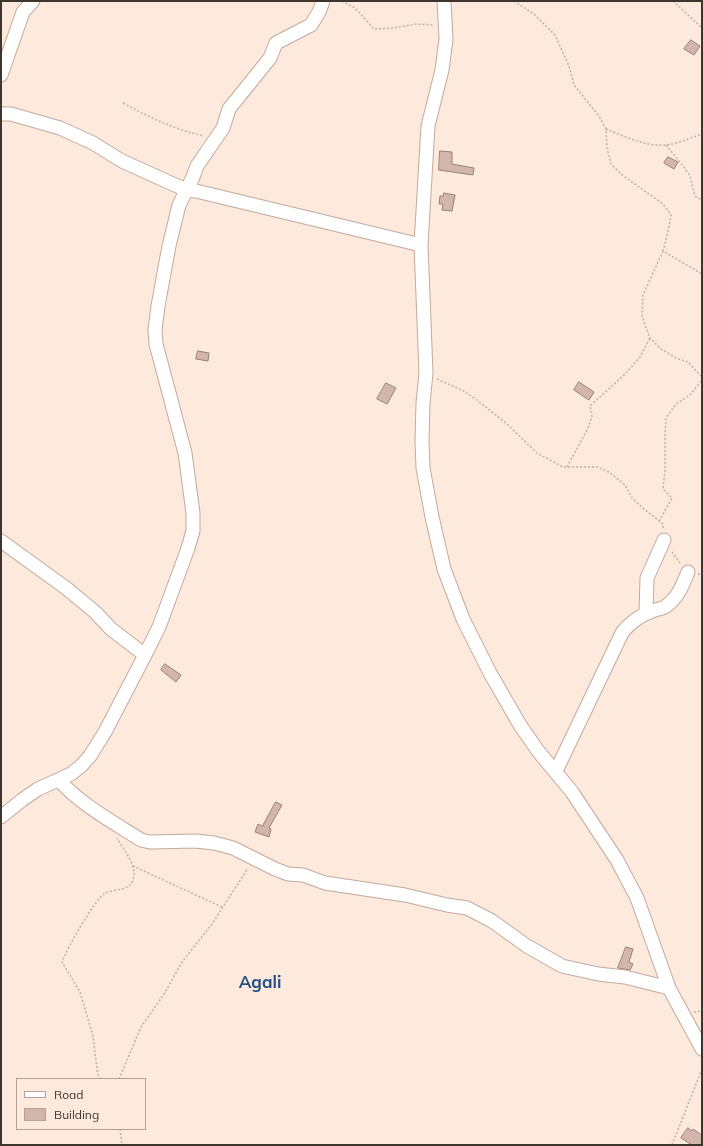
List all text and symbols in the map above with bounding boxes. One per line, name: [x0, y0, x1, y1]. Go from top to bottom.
district label: Agali: [239, 973, 281, 993]
legend: [16, 1078, 146, 1130]
text: Road: [54, 1087, 83, 1102]
text: Building: [54, 1107, 99, 1122]

